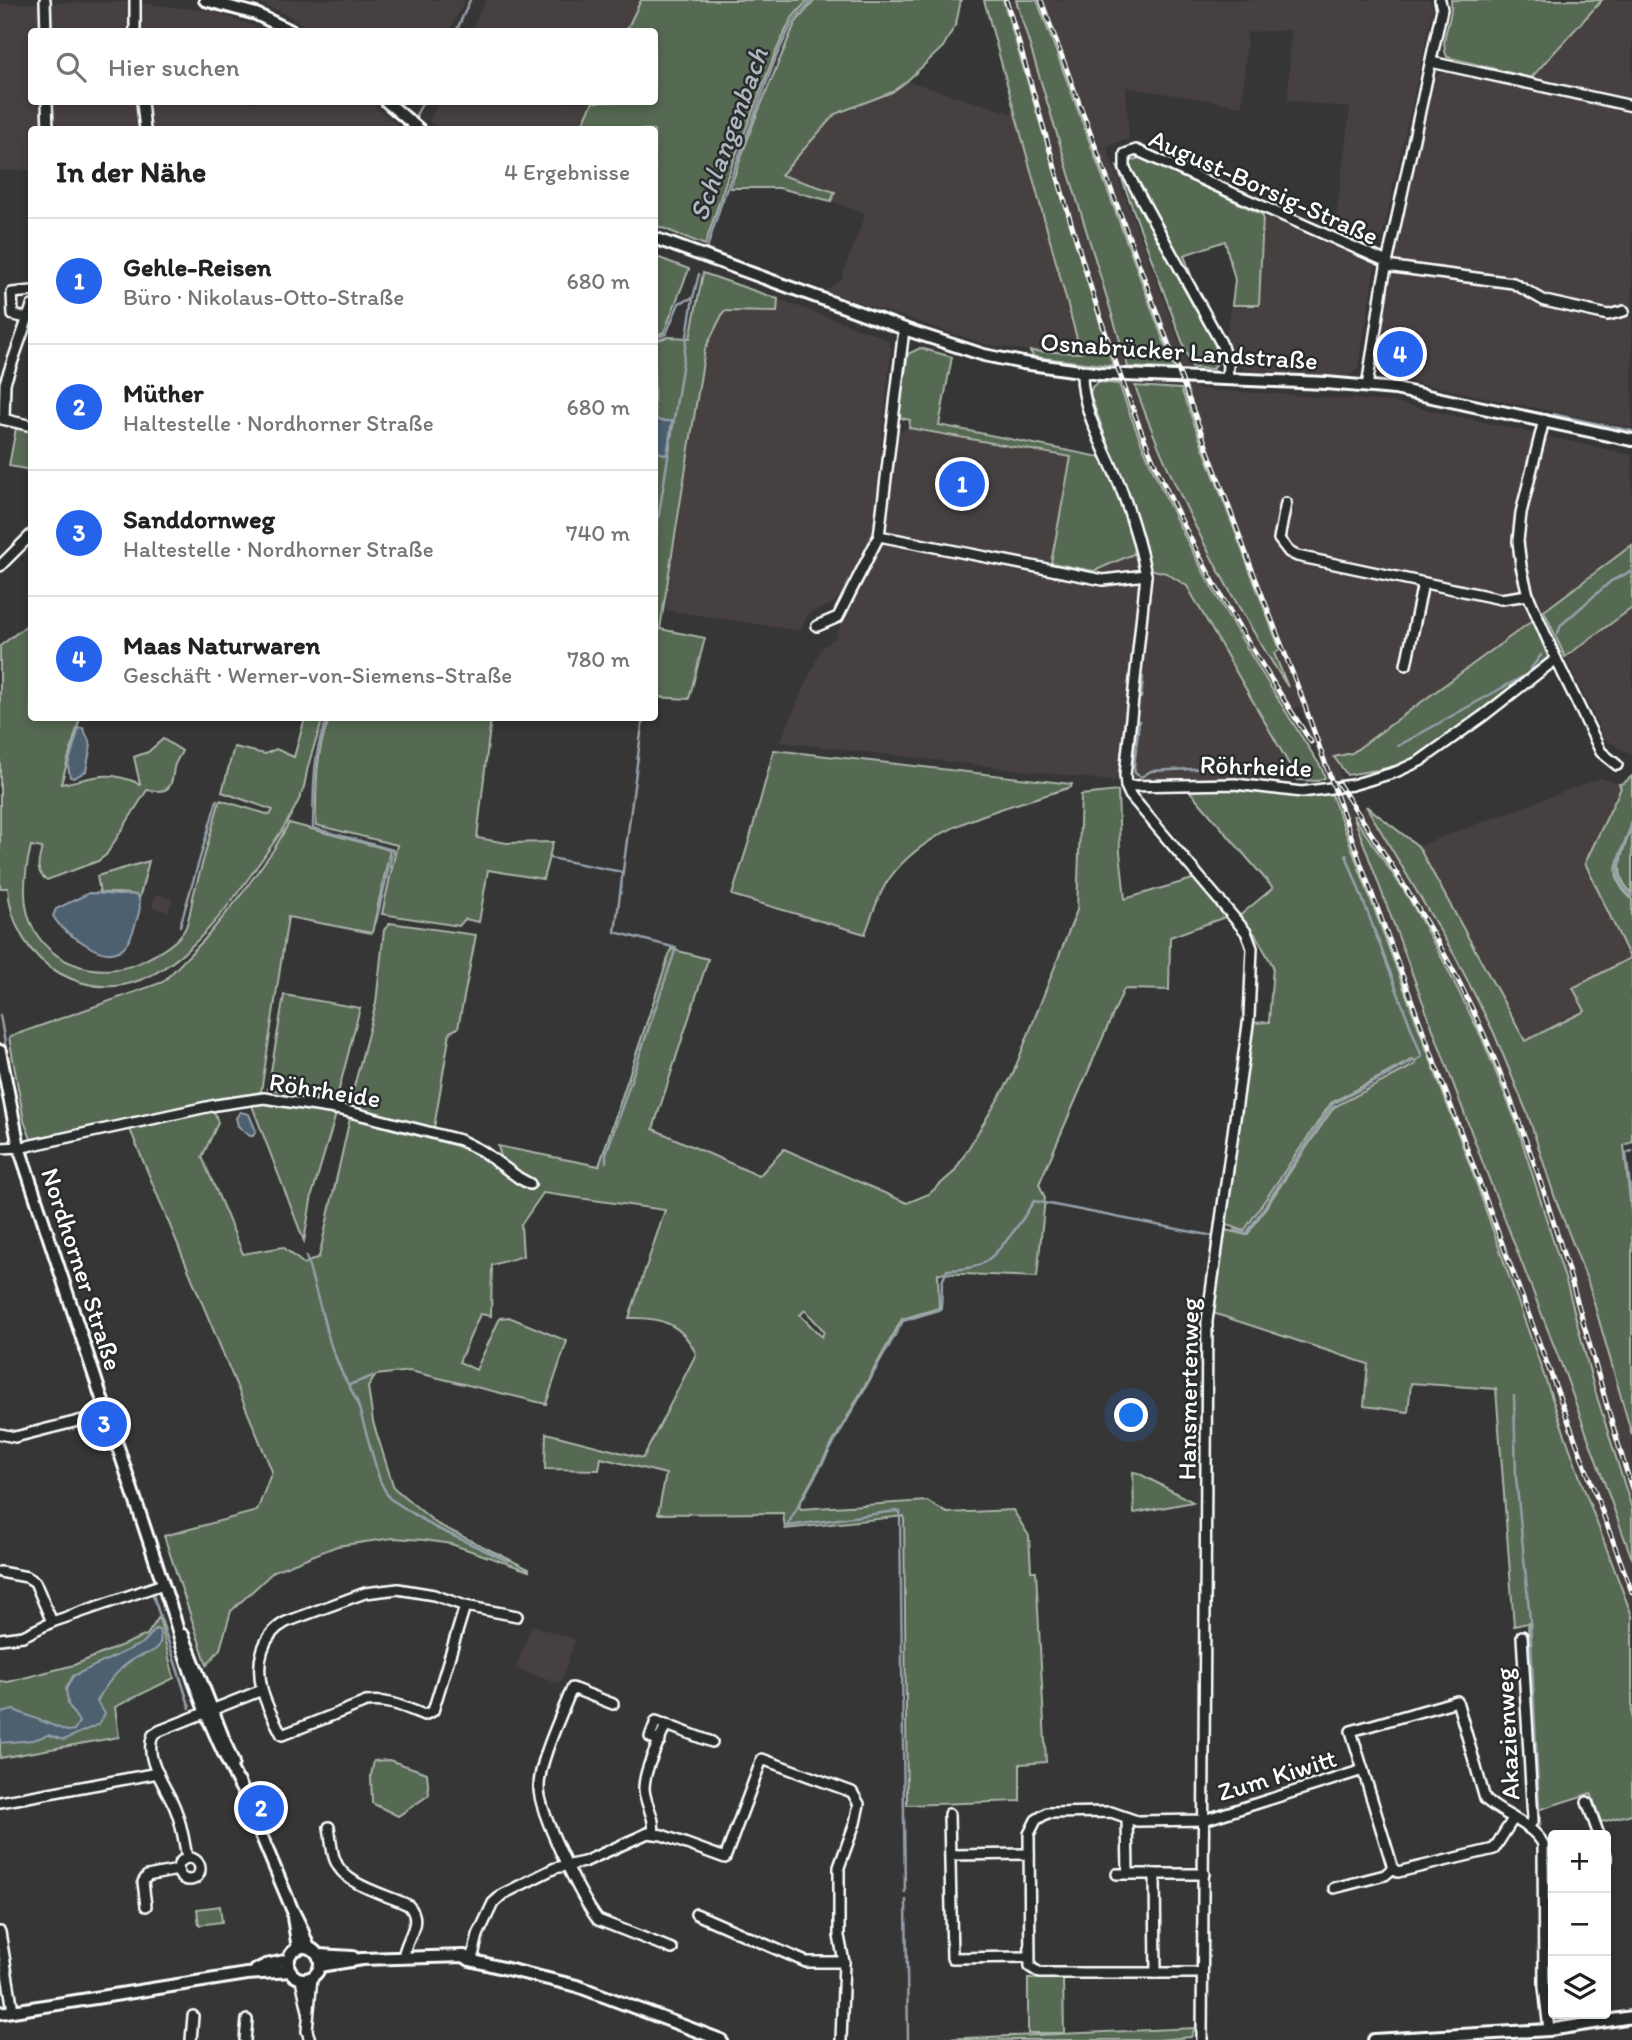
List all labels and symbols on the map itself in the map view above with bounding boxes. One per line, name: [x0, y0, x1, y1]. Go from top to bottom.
water label: Schlangenbach: [681, 43, 775, 225]
street label: August-Borsig-Straße: [1144, 122, 1384, 252]
street label: Osnabrücker Landstraße: [1039, 325, 1319, 377]
pin: 4: [1377, 328, 1423, 380]
pin: 1: [939, 458, 985, 510]
street label: Röhrheide: [1199, 748, 1313, 784]
street label: Röhrheide: [267, 1065, 383, 1115]
street label: Nordhorner Straße: [34, 1164, 130, 1374]
street label: Hansmertenweg: [1170, 1297, 1206, 1481]
pin: 3: [81, 1398, 127, 1450]
your location: [1114, 1398, 1148, 1432]
street label: Akazienweg: [1488, 1666, 1526, 1801]
street label: Zum Kiwitt: [1214, 1742, 1340, 1808]
pin: 2: [238, 1782, 284, 1834]

